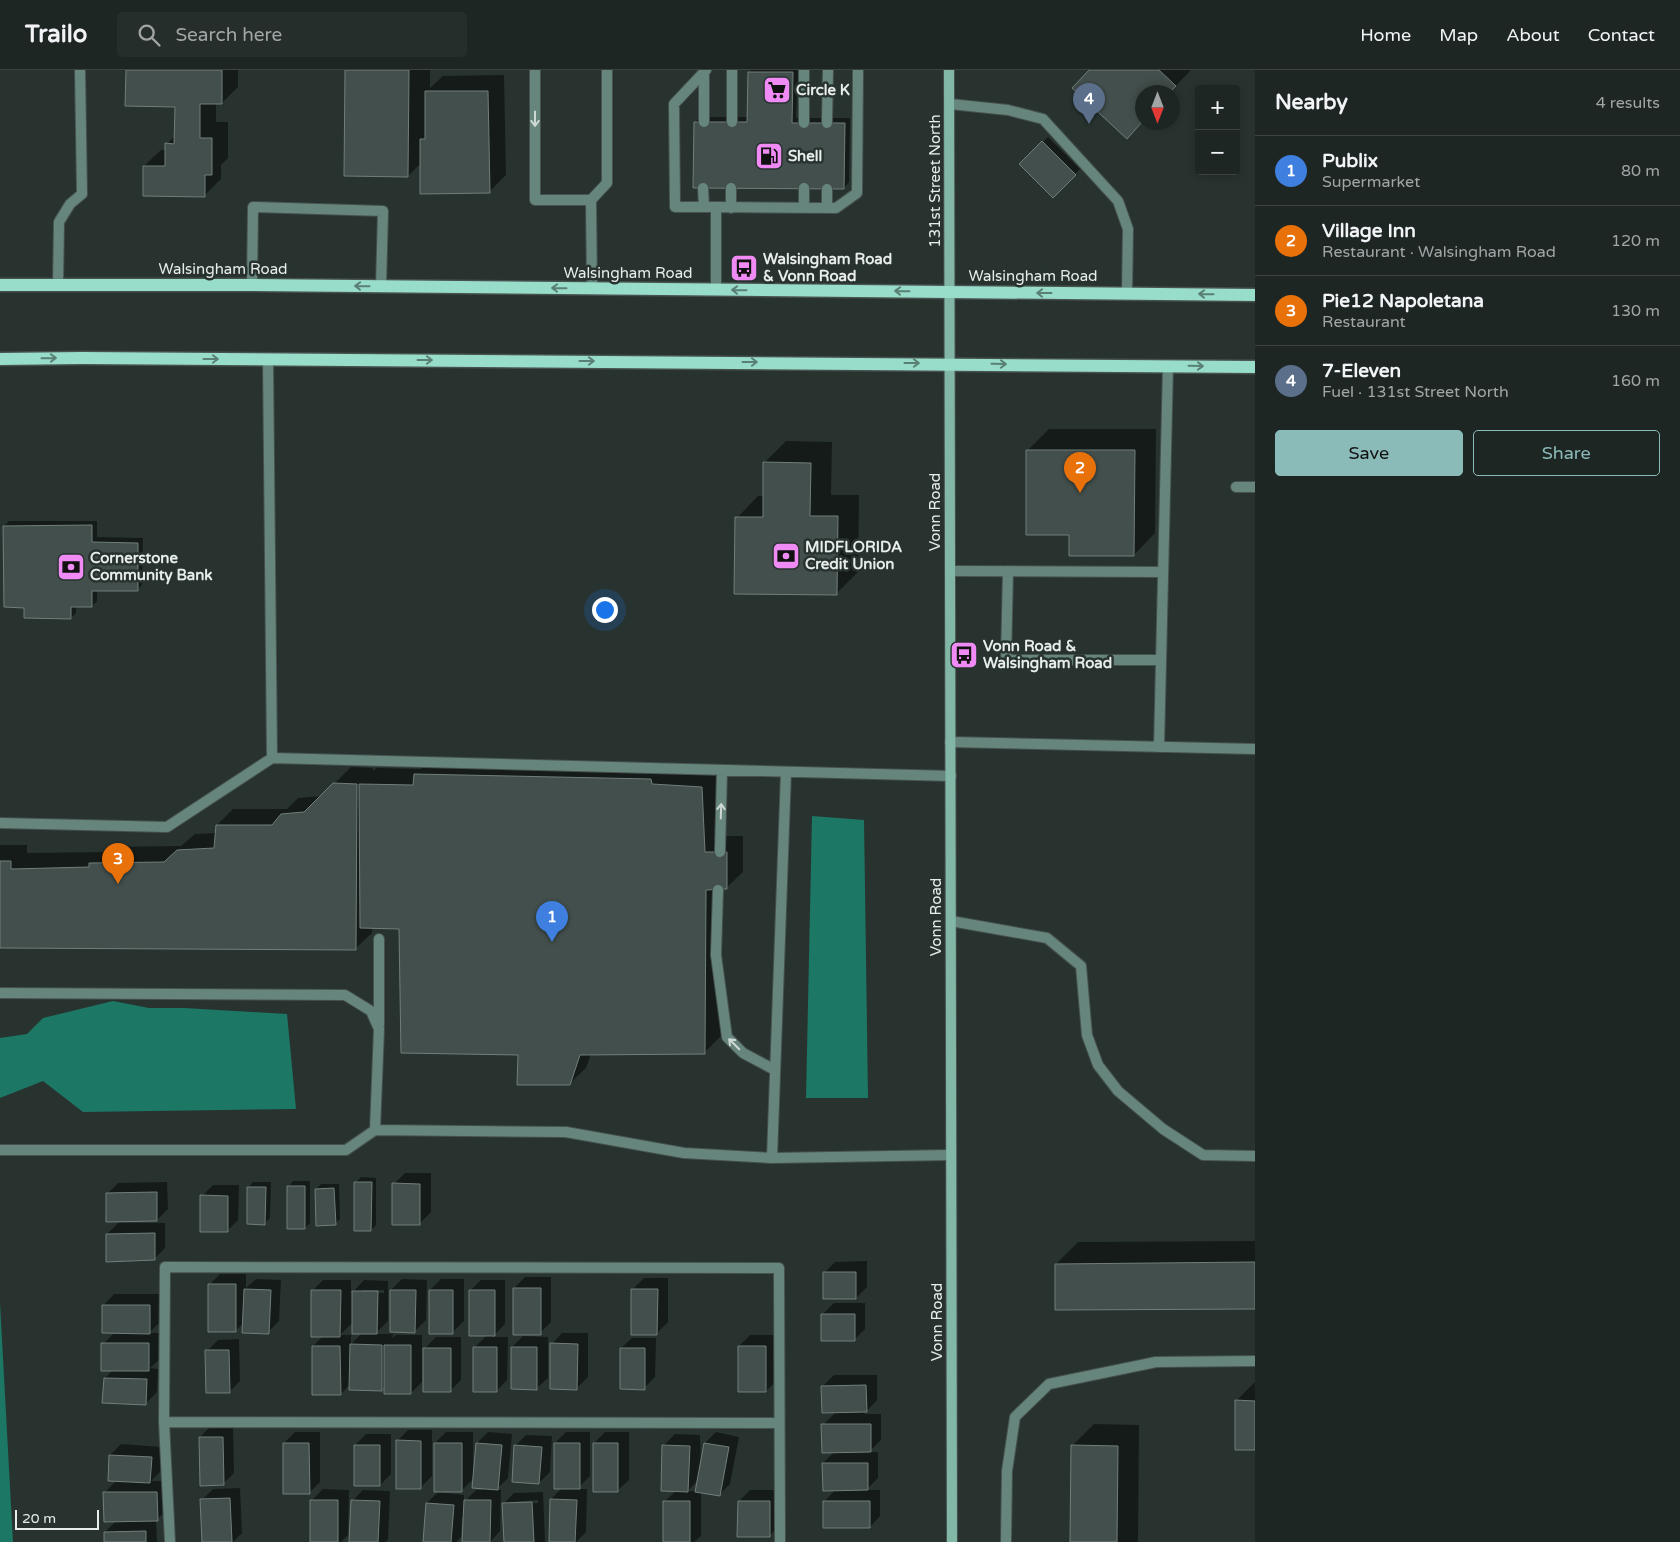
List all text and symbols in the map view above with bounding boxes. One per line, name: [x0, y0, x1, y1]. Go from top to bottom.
search box: [117, 12, 467, 57]
text: Trailo: [25, 20, 87, 49]
icon: search: [135, 21, 163, 49]
text: Search here: [175, 24, 282, 46]
text: Home: [1360, 24, 1411, 46]
text: Map: [1439, 24, 1478, 46]
text: About: [1506, 24, 1560, 46]
text: Contact: [1588, 24, 1655, 46]
supermarket icon: Circle K: [762, 75, 792, 105]
place label: Circle K: [796, 81, 850, 99]
pin: 4: [1073, 83, 1105, 124]
north arrow: [1135, 85, 1180, 130]
map controls: [1195, 85, 1240, 175]
button: +: [1195, 85, 1240, 130]
text: Nearby: [1275, 90, 1348, 115]
text: 4 results: [1596, 93, 1660, 113]
one-way arrow: [530, 110, 540, 127]
street label: 131st Street North: [926, 114, 944, 248]
button: −: [1195, 130, 1240, 175]
fuel station icon: Shell: [754, 141, 784, 171]
place label: Shell: [788, 147, 822, 165]
text: Publix: [1322, 150, 1378, 172]
text: 1: [1286, 161, 1296, 181]
text: 80 m: [1621, 161, 1660, 181]
text: Supermarket: [1322, 172, 1420, 192]
text: Village Inn: [1322, 220, 1416, 242]
text: 2: [1286, 231, 1296, 251]
text: 120 m: [1611, 231, 1660, 251]
text: Restaurant · Walsingham Road: [1322, 242, 1556, 262]
place label: Walsingham Road & Vonn Road: [763, 250, 892, 285]
bus stop icon: Walsingham Road & Vonn Road: [729, 253, 759, 283]
street label: Walsingham Road: [158, 260, 288, 278]
street label: Walsingham Road: [563, 264, 693, 282]
street label: Walsingham Road: [968, 267, 1098, 285]
one-way arrow: [354, 282, 370, 291]
one-way arrow: [551, 283, 568, 293]
one-way arrow: [731, 285, 748, 295]
one-way arrow: [894, 286, 910, 296]
one-way arrow: [1036, 288, 1052, 298]
one-way arrow: [1199, 289, 1215, 299]
text: Pie12 Napoletana: [1322, 290, 1484, 312]
text: 3: [1286, 301, 1296, 321]
text: 130 m: [1611, 301, 1660, 321]
text: Restaurant: [1322, 312, 1406, 332]
one-way arrow: [40, 354, 56, 363]
one-way arrow: [202, 354, 219, 364]
one-way arrow: [416, 355, 432, 365]
one-way arrow: [578, 356, 595, 366]
one-way arrow: [741, 357, 757, 367]
one-way arrow: [904, 359, 920, 368]
one-way arrow: [990, 359, 1007, 369]
text: 7-Eleven: [1322, 360, 1401, 382]
one-way arrow: [1188, 361, 1204, 371]
text: 4: [1286, 371, 1296, 391]
text: 160 m: [1611, 371, 1660, 391]
text: Fuel · 131st Street North: [1322, 382, 1509, 402]
button: Save: [1275, 430, 1463, 476]
button: Share: [1473, 430, 1660, 476]
pin: 2: [1064, 452, 1096, 493]
street label: Vonn Road: [926, 473, 944, 551]
place label: MIDFLORIDA Credit Union: [805, 538, 902, 573]
bank icon: MIDFLORIDA Credit Union: [771, 541, 801, 571]
place label: Cornerstone Community Bank: [90, 549, 213, 585]
bank icon: Cornerstone Community Bank: [56, 552, 86, 582]
your location: [592, 597, 618, 623]
place label: Vonn Road & Walsingham Road: [983, 637, 1112, 673]
bus stop icon: Vonn Road & Walsingham Road: [949, 640, 979, 670]
one-way arrow: [716, 803, 726, 820]
pin: 3: [102, 843, 134, 884]
street label: Vonn Road: [927, 878, 945, 956]
pin: 1: [536, 901, 568, 942]
one-way arrow: [728, 1038, 740, 1050]
street label: Vonn Road: [928, 1283, 946, 1361]
scale bar: [15, 1507, 99, 1530]
text: 20 m: [22, 1510, 56, 1527]

